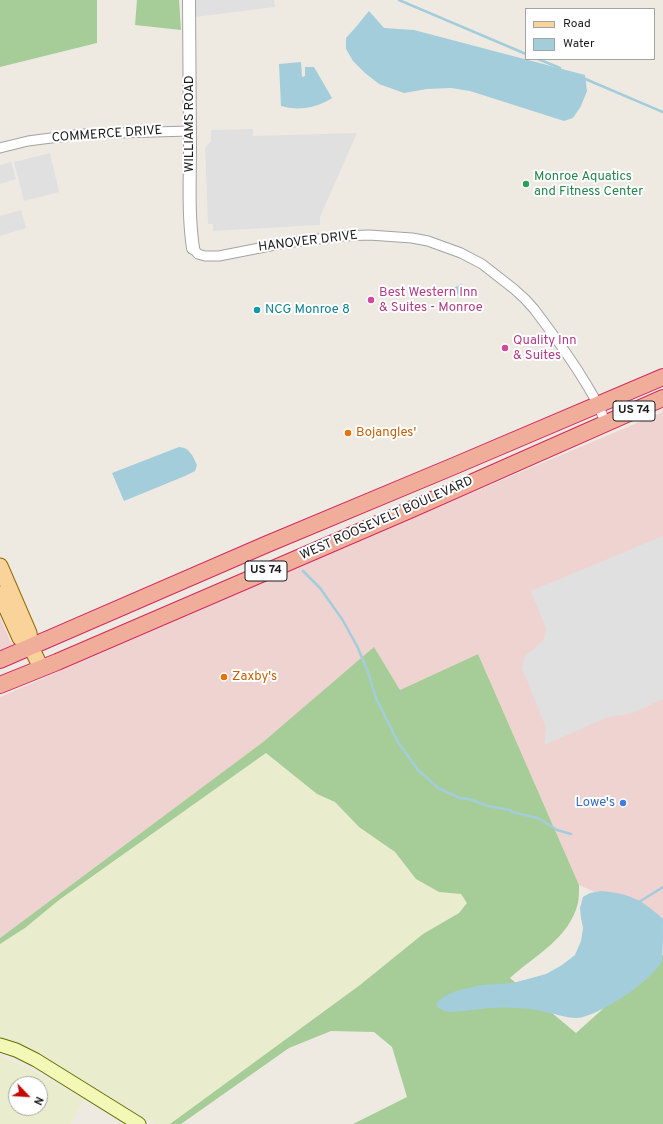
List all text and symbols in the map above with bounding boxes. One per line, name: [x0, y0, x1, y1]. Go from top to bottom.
legend: [525, 8, 655, 60]
text: Road: [563, 16, 591, 32]
text: Water: [563, 36, 595, 52]
street label: WILLIAMS ROAD: [182, 75, 198, 173]
street label: COMMERCE DRIVE: [51, 123, 163, 147]
place label: Monroe Aquatics and Fitness Center: [534, 169, 643, 200]
marker: Monroe Aquatics and Fitness Center: [521, 179, 531, 189]
street label: HANOVER DRIVE: [257, 228, 359, 256]
place label: Best Western Inn & Suites - Monroe: [379, 285, 483, 316]
marker: Best Western Inn & Suites - Monroe: [366, 295, 376, 305]
place label: NCG Monroe 8: [265, 302, 350, 318]
marker: NCG Monroe 8: [252, 305, 262, 315]
place label: Quality Inn & Suites: [513, 333, 577, 364]
marker: Quality Inn & Suites: [500, 343, 510, 353]
road number: US 74: [613, 401, 655, 421]
place label: Bojangles': [356, 425, 416, 441]
marker: Bojangles': [343, 428, 353, 438]
street label: WEST ROOSEVELT BOULEVARD: [298, 474, 476, 564]
road number: US 74: [245, 561, 287, 581]
place label: Zaxby's: [232, 669, 277, 685]
marker: Zaxby's: [219, 672, 229, 682]
place label: Lowe's: [576, 795, 615, 811]
marker: Lowe's: [618, 798, 628, 808]
north arrow: [8, 1076, 48, 1116]
text: N: [30, 1094, 46, 1107]

